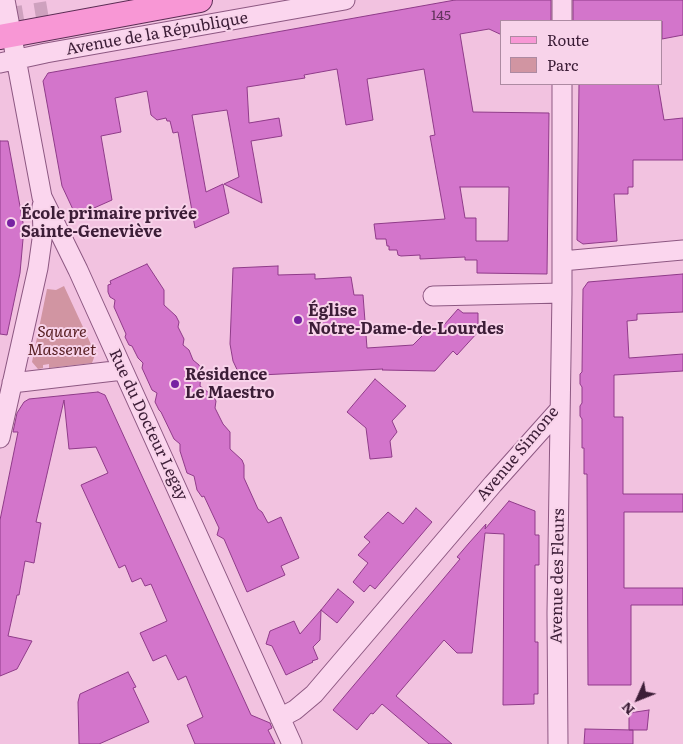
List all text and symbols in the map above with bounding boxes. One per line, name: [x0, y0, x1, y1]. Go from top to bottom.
house number: 145: [431, 8, 451, 24]
street label: Avenue de la République: [64, 9, 250, 59]
legend: [500, 20, 663, 85]
text: Route: [547, 28, 589, 51]
text: Parc: [547, 53, 578, 76]
place label: École primaire privée Sainte-Geneviève: [21, 204, 197, 242]
marker: École primaire privée Sainte-Geneviève: [5, 217, 17, 229]
place label: Église Notre-Dame-de-Lourdes: [308, 301, 504, 339]
marker: Église Notre-Dame-de-Lourdes: [292, 314, 304, 326]
park label: Square Massenet: [28, 322, 96, 360]
street label: Rue du Docteur Legay: [104, 346, 192, 504]
place label: Résidence Le Maestro: [185, 365, 274, 403]
marker: Résidence Le Maestro: [169, 378, 181, 390]
street label: Avenue Simone: [473, 403, 563, 505]
street label: Avenue des Fleurs: [547, 508, 569, 644]
north arrow: [613, 674, 663, 724]
text: N: [616, 698, 638, 721]

